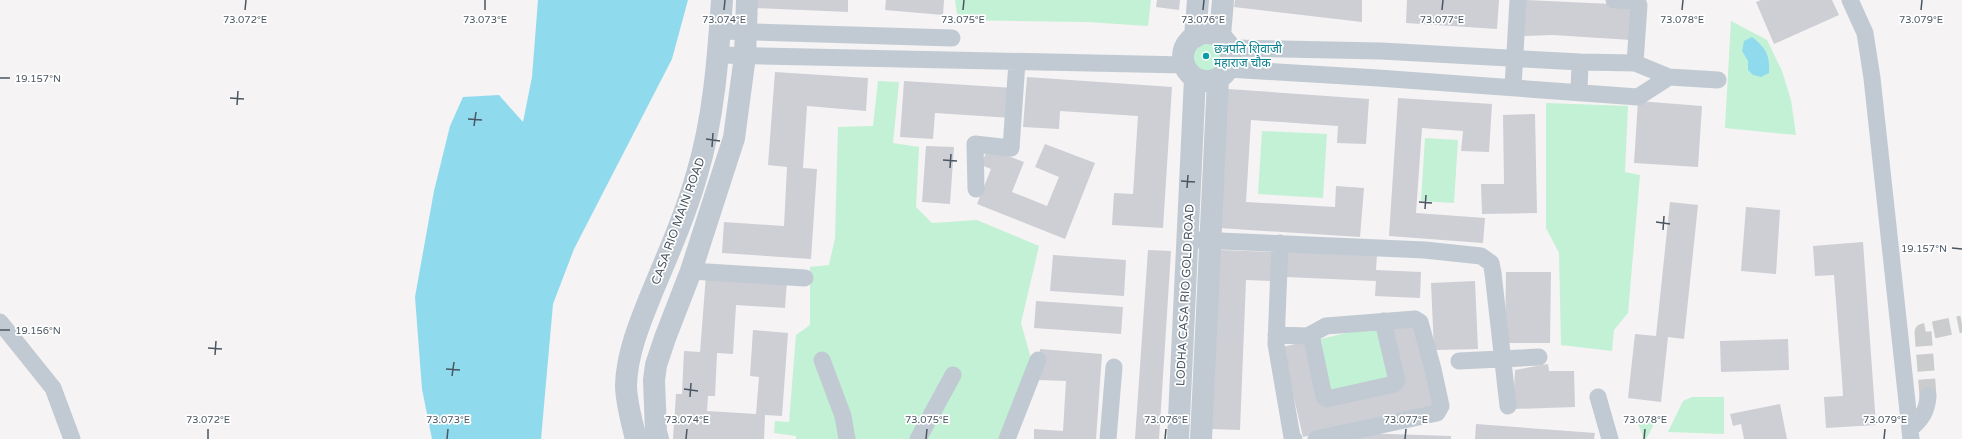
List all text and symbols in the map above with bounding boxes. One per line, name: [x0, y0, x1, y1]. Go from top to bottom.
text: 73.072°E: [223, 14, 267, 26]
text: 73.073°E: [463, 14, 507, 26]
text: 73.074°E: [702, 14, 746, 26]
text: 73.075°E: [941, 14, 985, 26]
text: 73.076°E: [1181, 14, 1225, 26]
text: 73.077°E: [1420, 14, 1464, 26]
text: 73.078°E: [1660, 14, 1704, 26]
text: 73.079°E: [1899, 14, 1943, 26]
place label: छत्रपति शिवाजी महाराज चौक: [1214, 41, 1283, 70]
marker: छत्रपति शिवाजी महाराज चौक: [1201, 51, 1211, 61]
text: 19.157°N: [15, 73, 61, 85]
street label: CASA RIO MAIN ROAD: [648, 155, 708, 287]
street label: LODHA CASA RIO GOLD ROAD: [1173, 204, 1197, 386]
text: 19.157°N: [1901, 243, 1947, 255]
text: 19.156°N: [15, 325, 61, 337]
text: 73.072°E: [186, 414, 230, 426]
text: 73.073°E: [426, 414, 470, 426]
text: 73.074°E: [665, 414, 709, 426]
text: 73.075°E: [905, 414, 949, 426]
text: 73.076°E: [1144, 414, 1188, 426]
text: 73.077°E: [1384, 414, 1428, 426]
text: 73.078°E: [1623, 414, 1667, 426]
text: 73.079°E: [1863, 414, 1907, 426]

